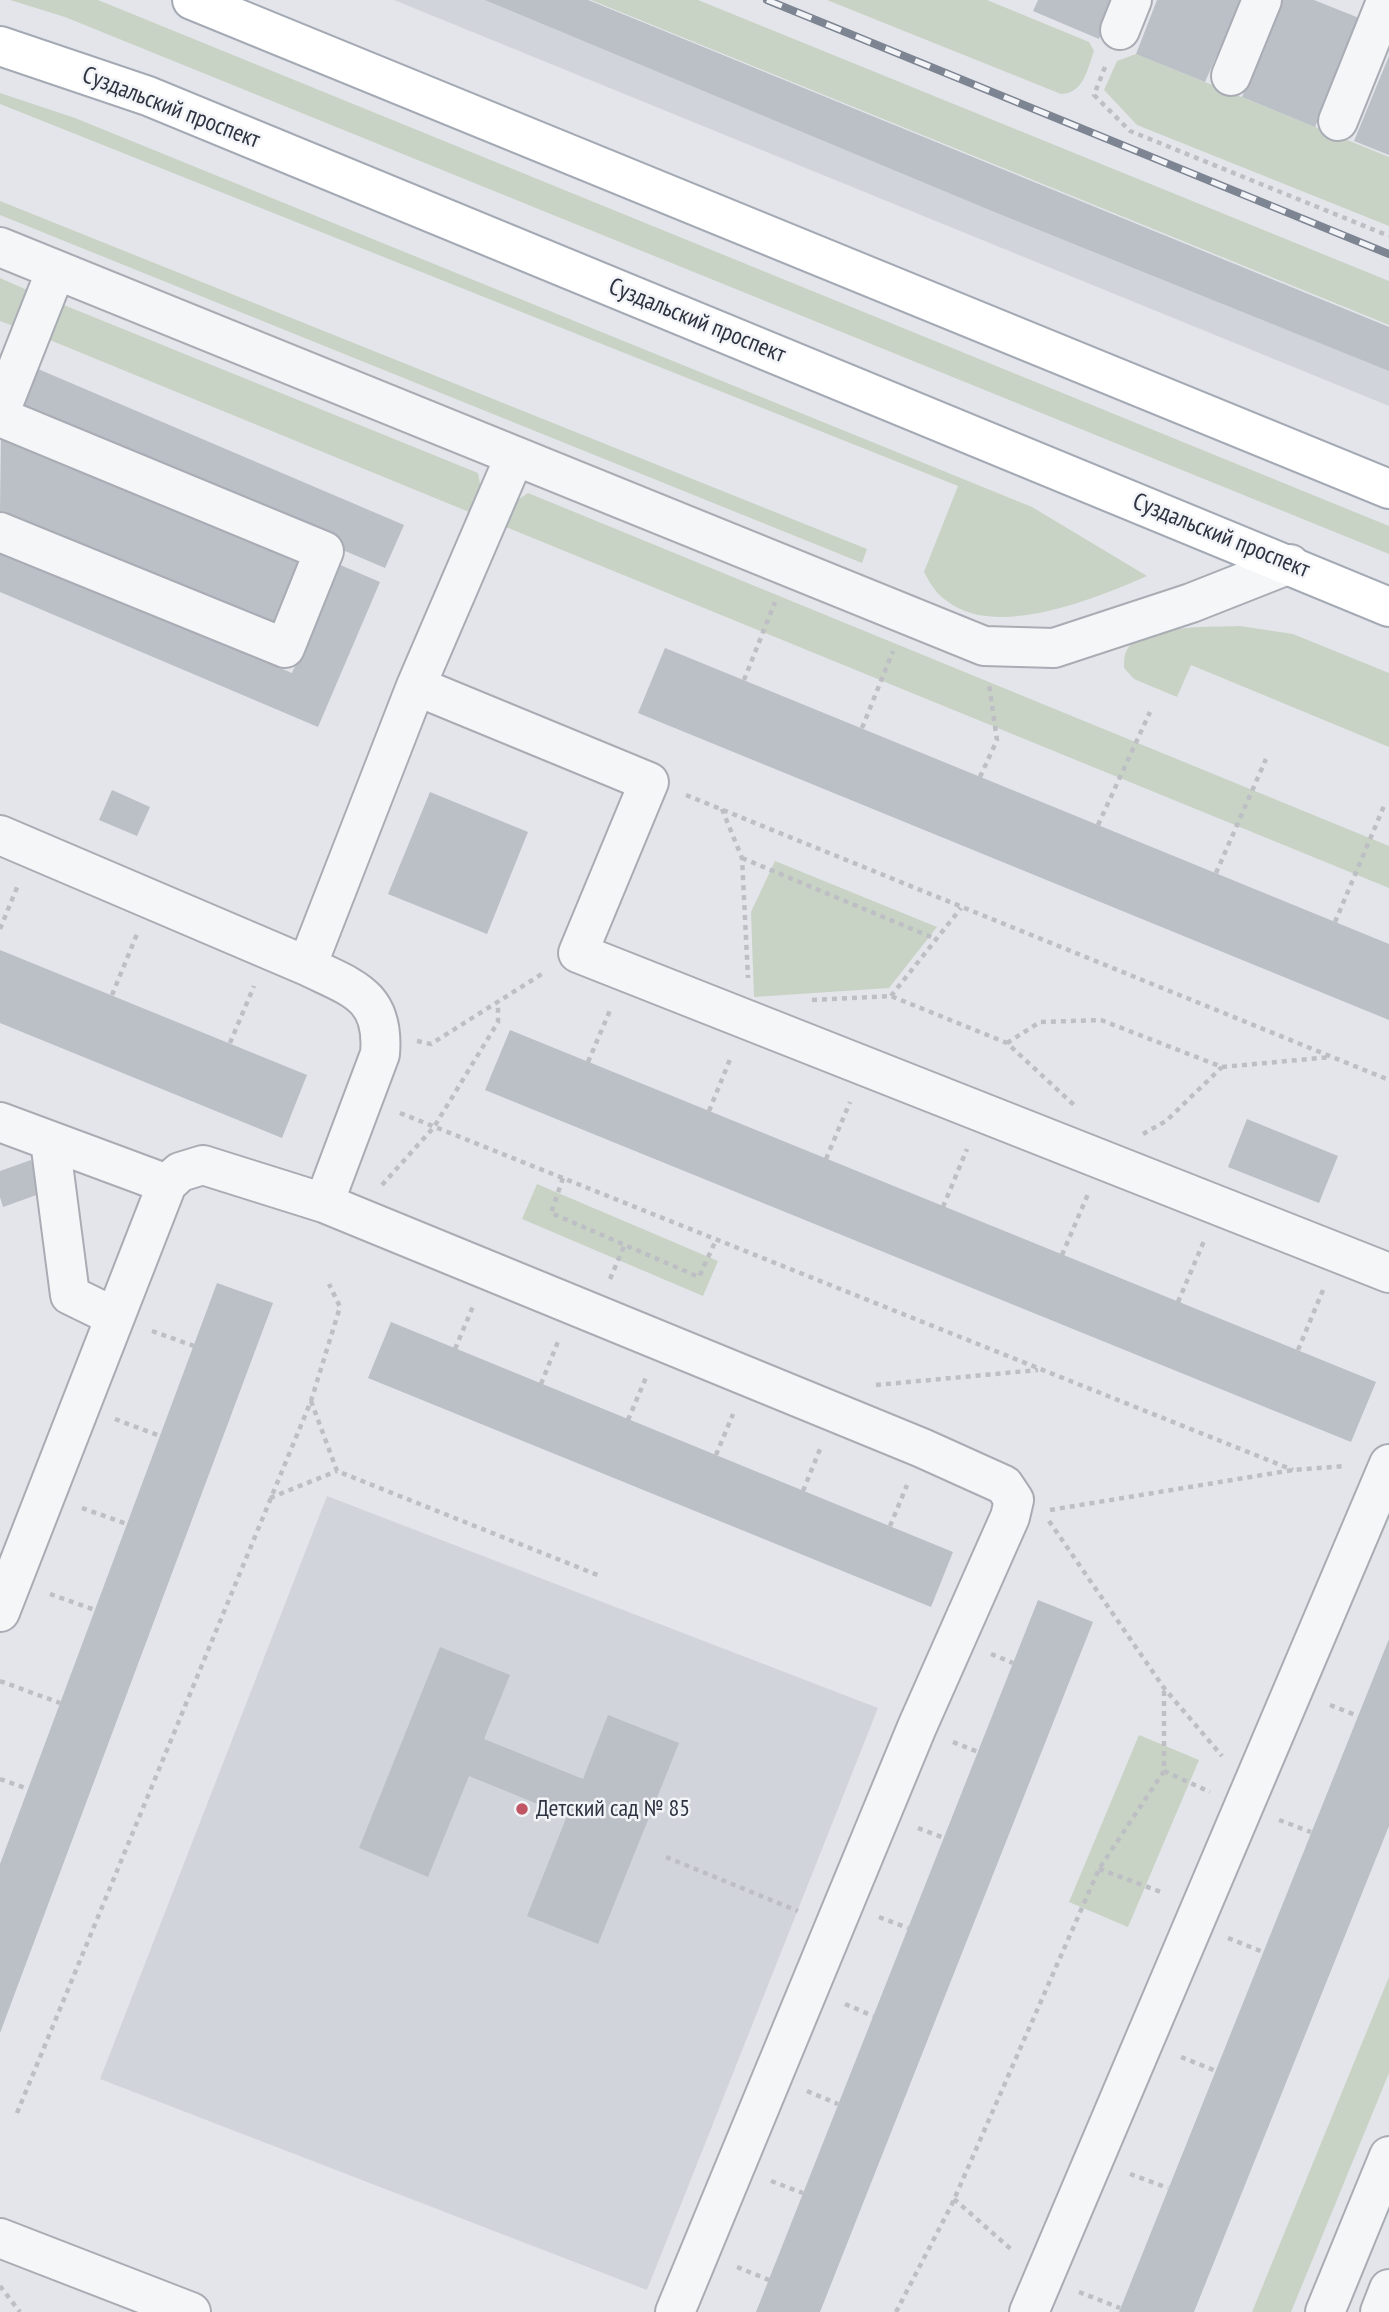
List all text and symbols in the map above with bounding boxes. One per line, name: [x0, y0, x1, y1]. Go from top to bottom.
street label: Суздальский проспект: [78, 61, 264, 155]
street label: Суздальский проспект: [605, 272, 789, 370]
street label: Суздальский проспект: [1129, 487, 1313, 585]
place label: Детский сад № 85: [536, 1795, 690, 1823]
marker: Детский сад № 85: [514, 1801, 530, 1817]

